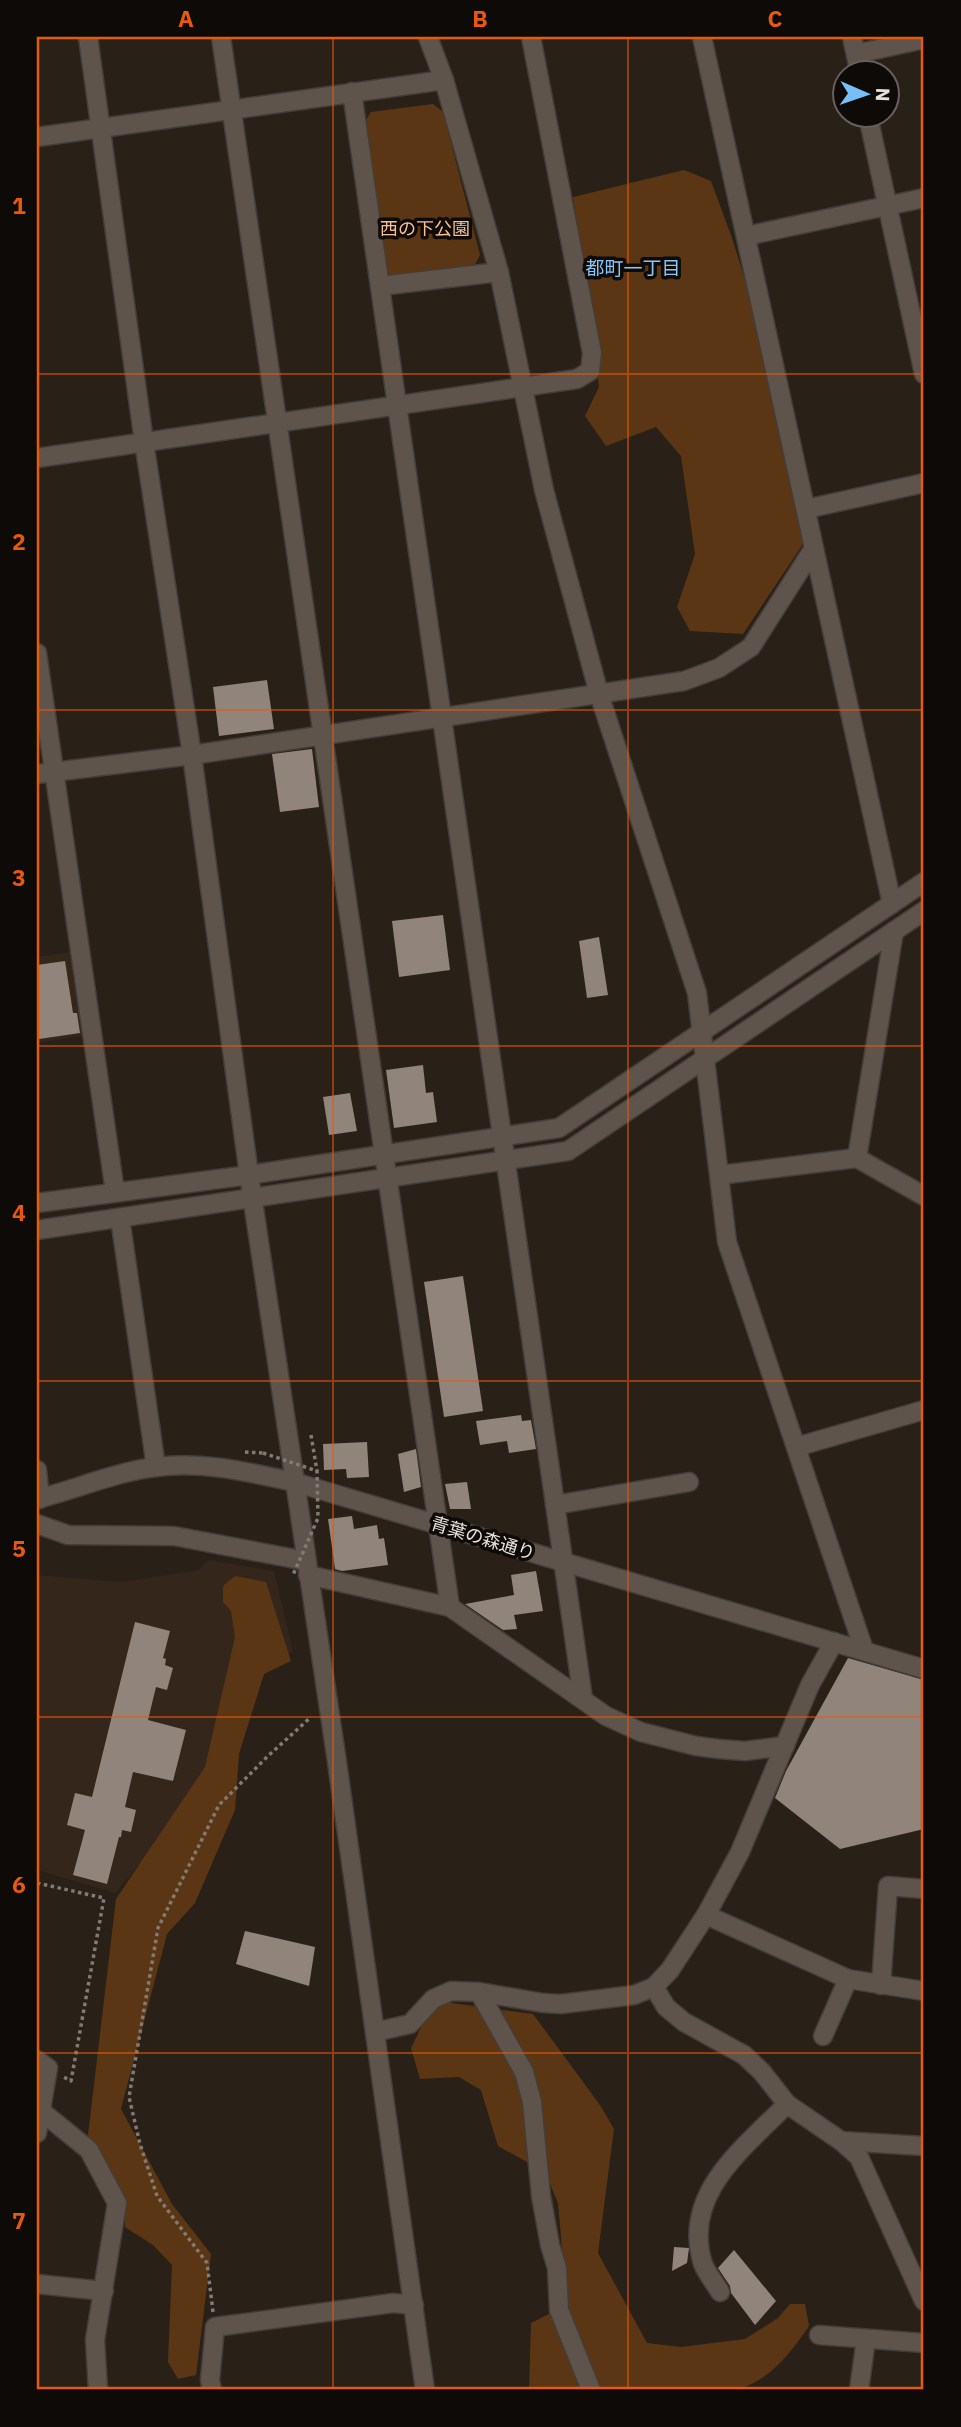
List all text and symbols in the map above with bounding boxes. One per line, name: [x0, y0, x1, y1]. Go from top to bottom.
text: A: [178, 3, 194, 33]
text: B: [472, 3, 488, 33]
text: C: [768, 3, 783, 33]
north arrow: [832, 60, 902, 130]
text: N: [871, 87, 895, 102]
text: 1: [12, 190, 26, 220]
park label: 西の下公園: [380, 217, 470, 240]
district label: 都町一丁目: [585, 256, 681, 280]
text: 2: [12, 526, 26, 556]
text: 3: [12, 862, 26, 892]
text: 4: [12, 1197, 26, 1227]
street label: 青葉の森通り: [428, 1511, 538, 1565]
text: 5: [12, 1533, 26, 1563]
text: 6: [12, 1869, 26, 1899]
text: 7: [12, 2205, 26, 2235]

